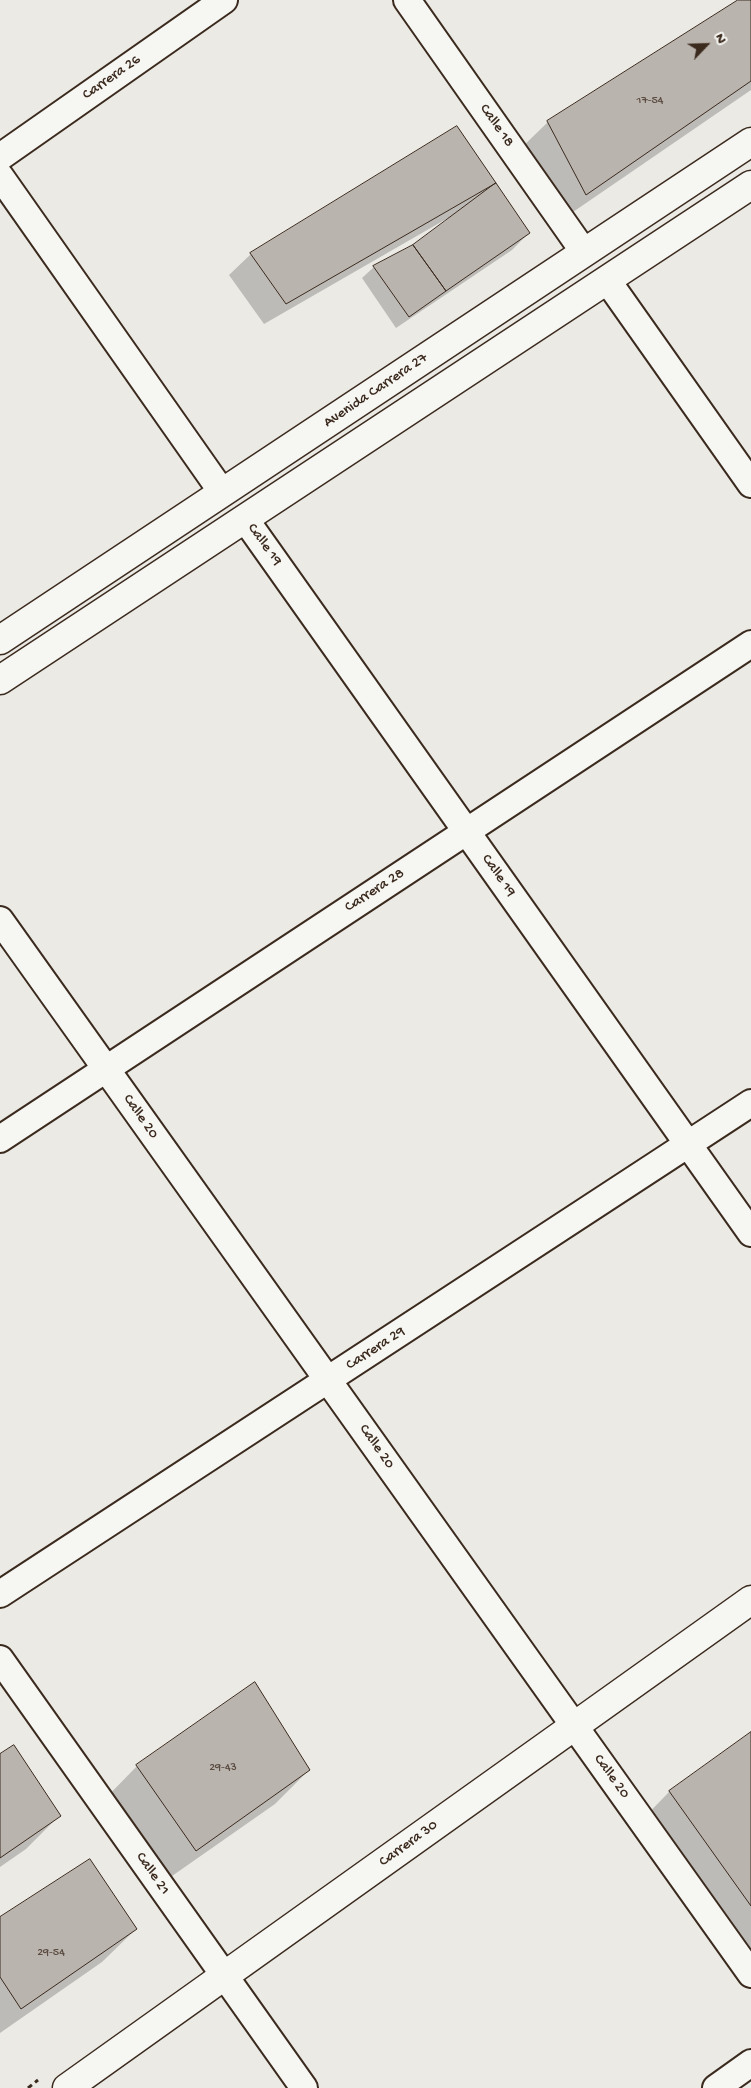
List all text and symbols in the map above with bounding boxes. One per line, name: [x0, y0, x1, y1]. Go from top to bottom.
north arrow: [681, 20, 731, 70]
text: N: [711, 31, 730, 46]
street label: Carrera 26: [79, 51, 145, 105]
house number: 17-54: [637, 94, 663, 108]
street label: Calle 18: [475, 101, 517, 151]
street label: Avenida Carrera 27: [321, 350, 431, 432]
street label: Calle 19: [243, 520, 285, 570]
street label: Calle 19: [477, 851, 519, 901]
street label: Carrera 28: [342, 865, 408, 917]
street label: Calle 20: [118, 1091, 162, 1143]
street label: Carrera 29: [343, 1323, 409, 1375]
street label: Calle 20: [354, 1421, 398, 1473]
street label: Calle 20: [589, 1751, 633, 1803]
house number: 29-43: [209, 1761, 237, 1775]
street label: Carrera 30: [376, 1817, 442, 1871]
street label: Calle 21: [131, 1849, 173, 1899]
house number: 29-54: [37, 1946, 65, 1960]

